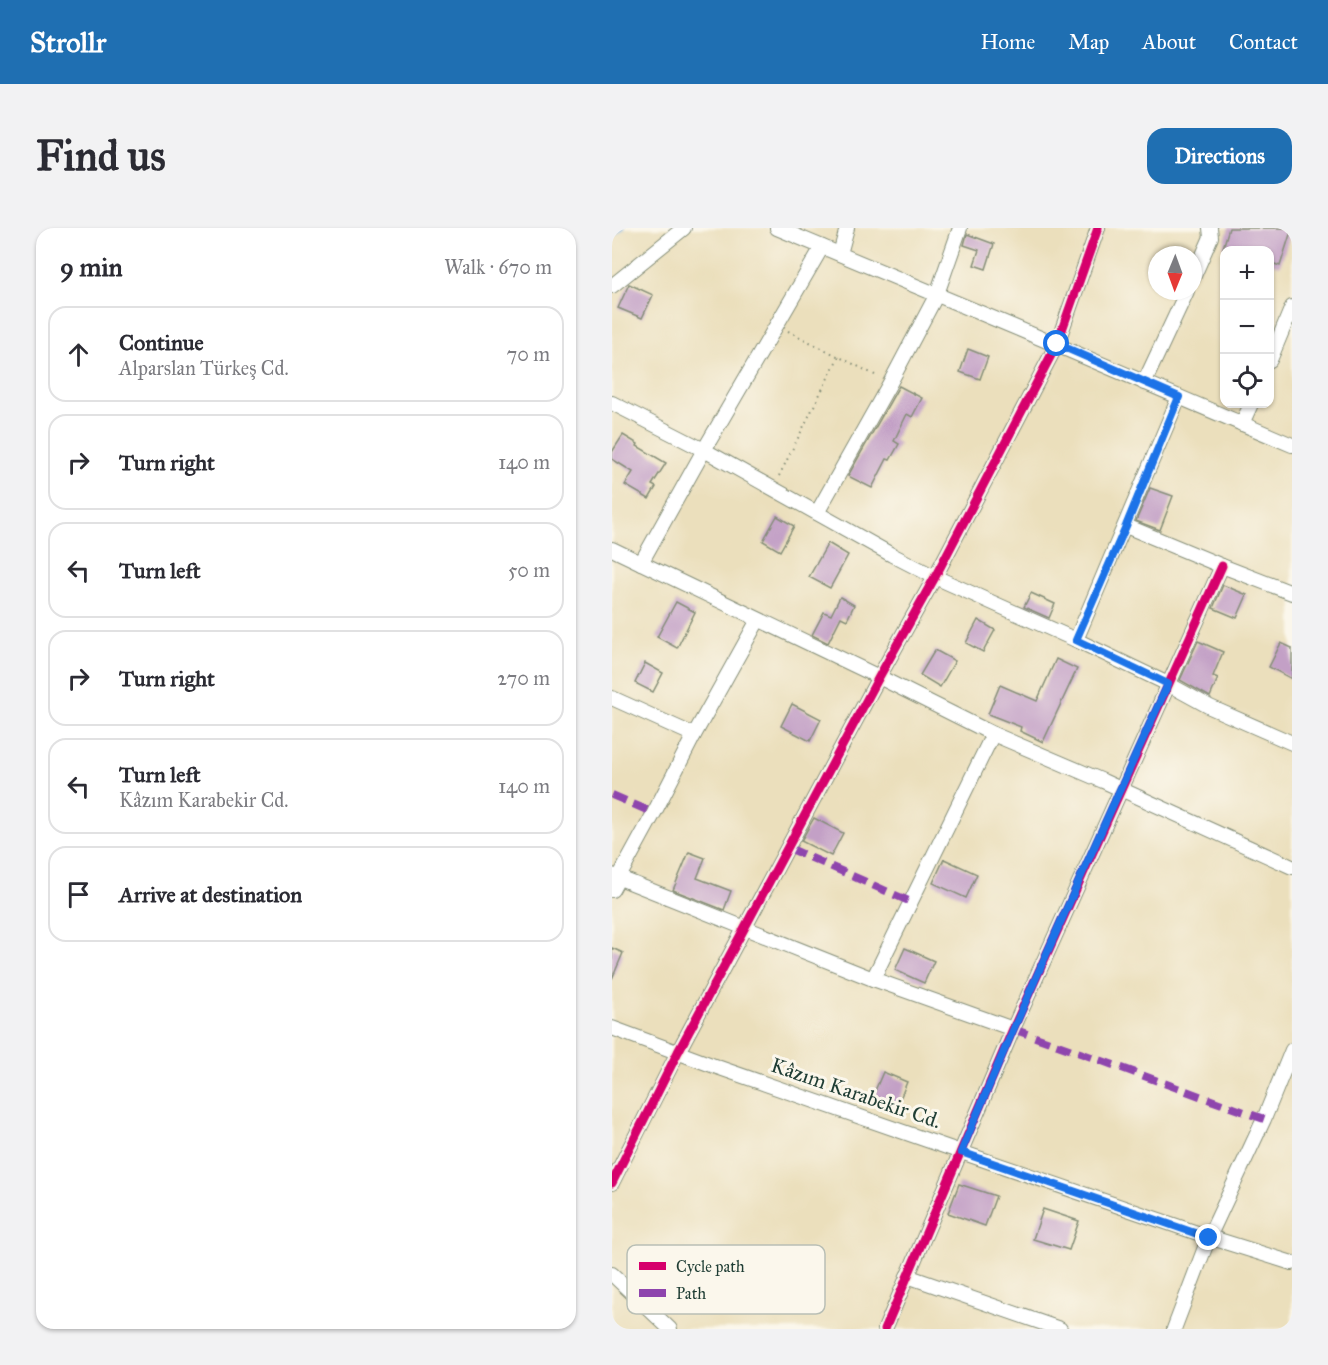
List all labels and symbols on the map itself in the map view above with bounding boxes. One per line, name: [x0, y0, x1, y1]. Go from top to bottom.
north arrow: [1148, 246, 1202, 300]
route start: [1043, 330, 1069, 356]
street label: Kâzım Karabekir Cd.: [768, 1052, 944, 1134]
route end: [1195, 1224, 1221, 1250]
legend: [627, 1245, 825, 1314]
text: Cycle path: [676, 1257, 745, 1276]
text: Path: [676, 1284, 706, 1303]

